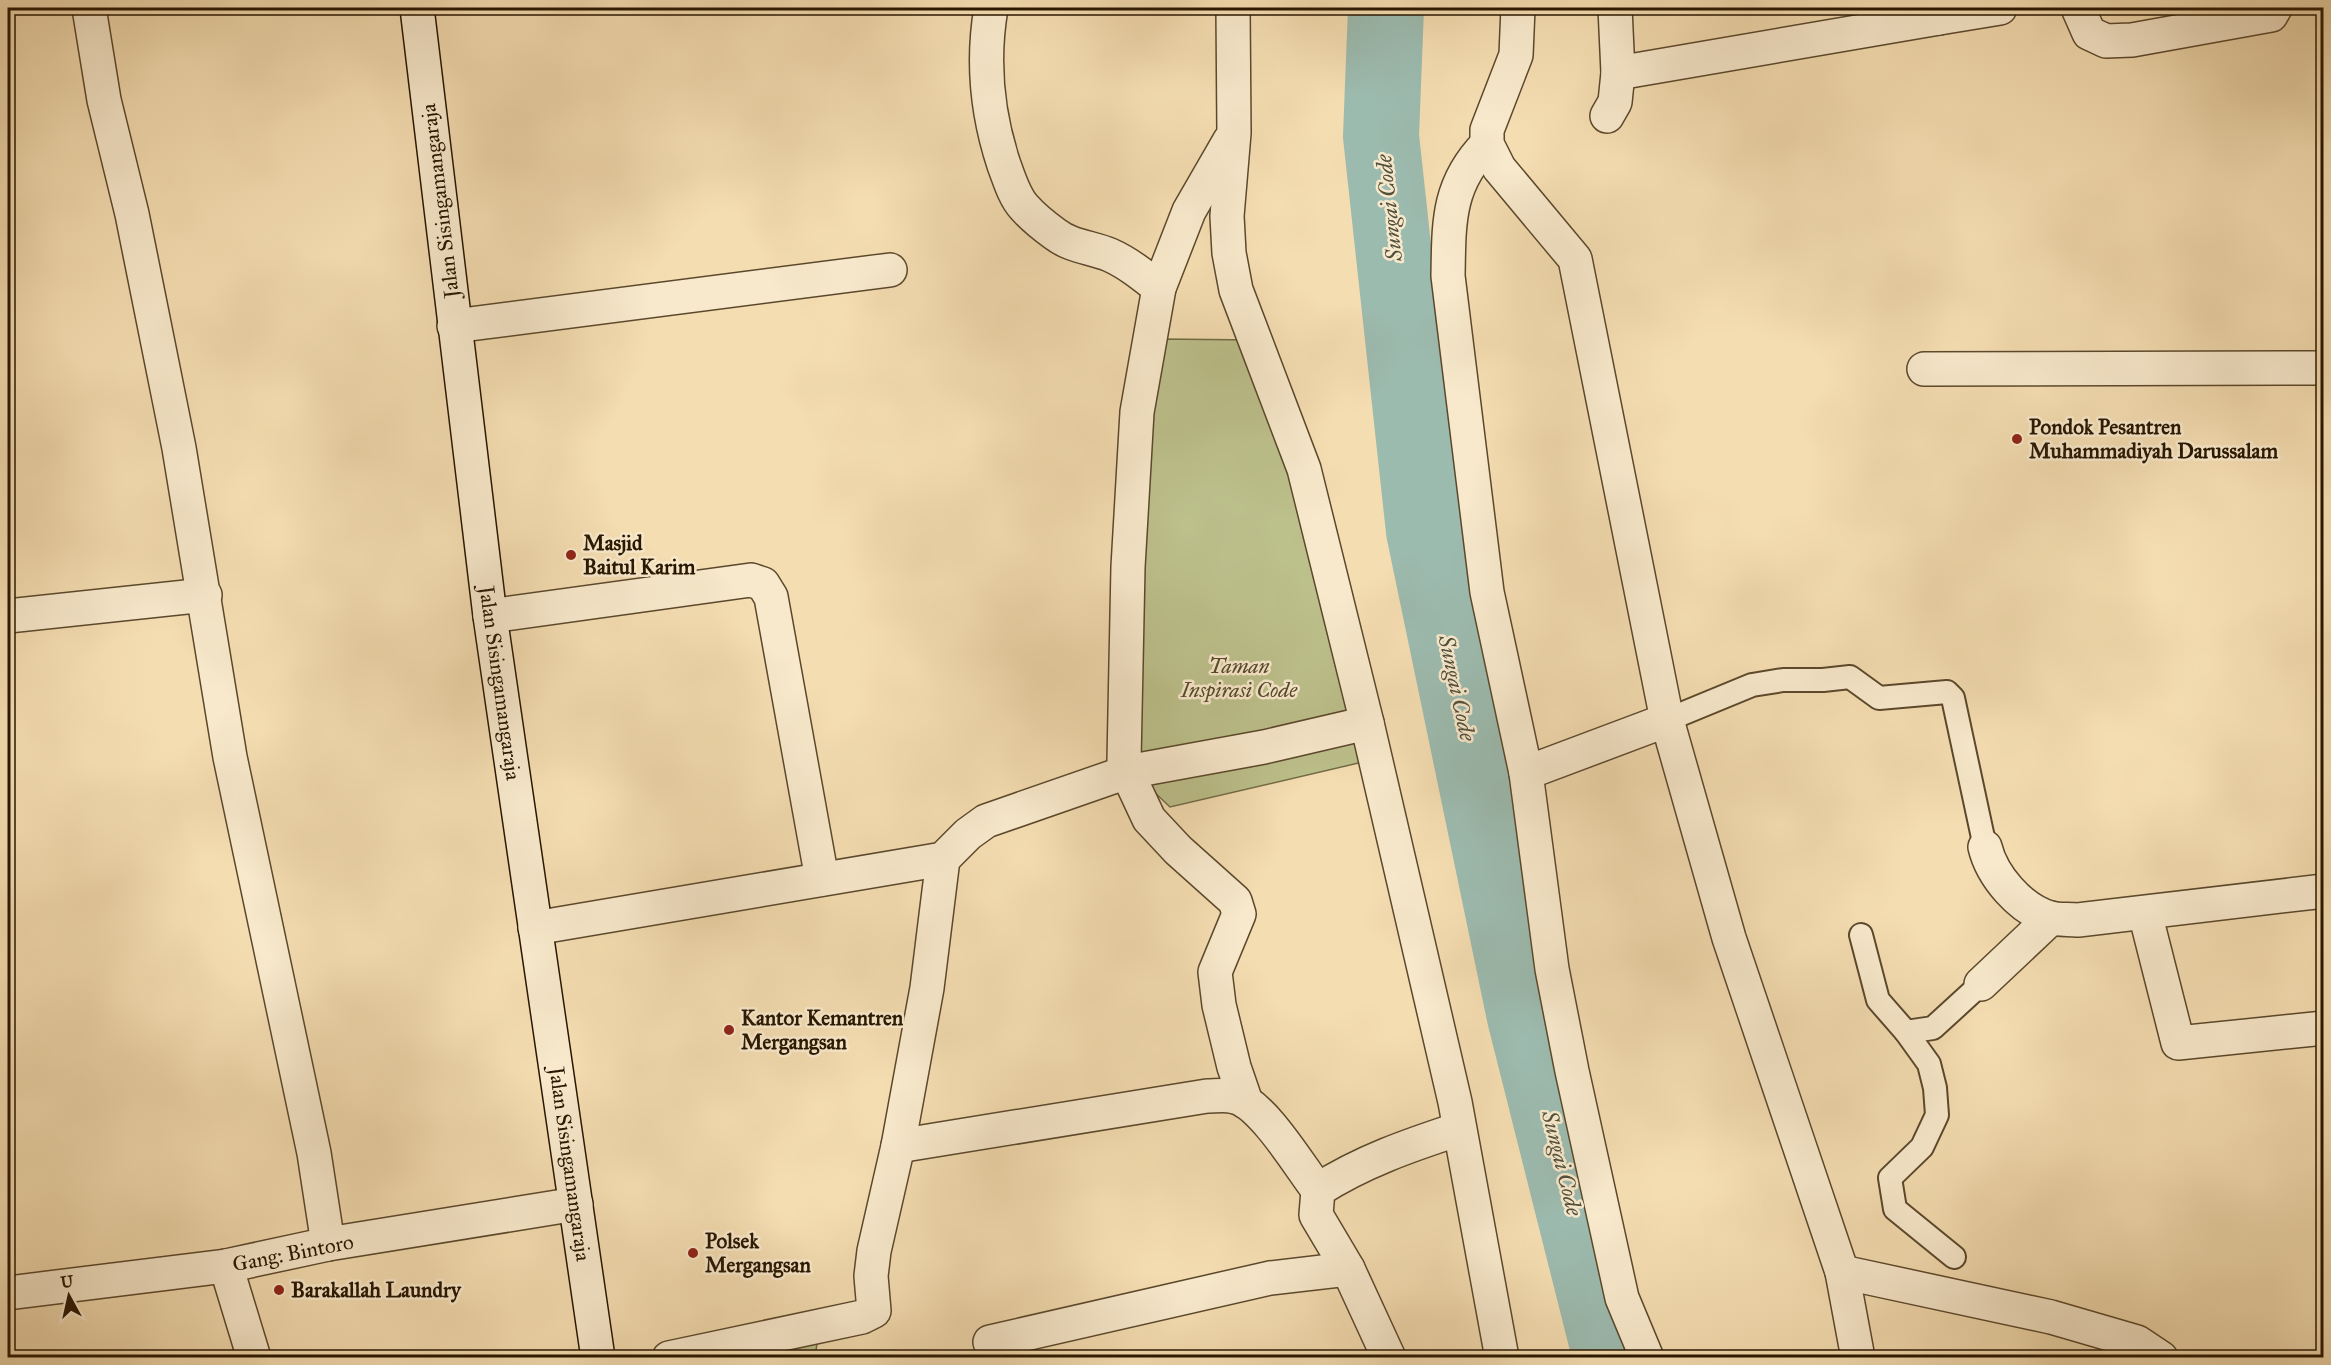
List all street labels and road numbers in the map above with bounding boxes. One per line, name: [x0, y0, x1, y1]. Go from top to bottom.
street label: Jalan Sisingamangaraja: [415, 102, 465, 302]
street label: Jalan Sisingamangaraja: [473, 582, 527, 782]
street label: Jalan Sisingamangaraja: [543, 1063, 597, 1263]
street label: Gang: Bintoro: [230, 1228, 356, 1277]

